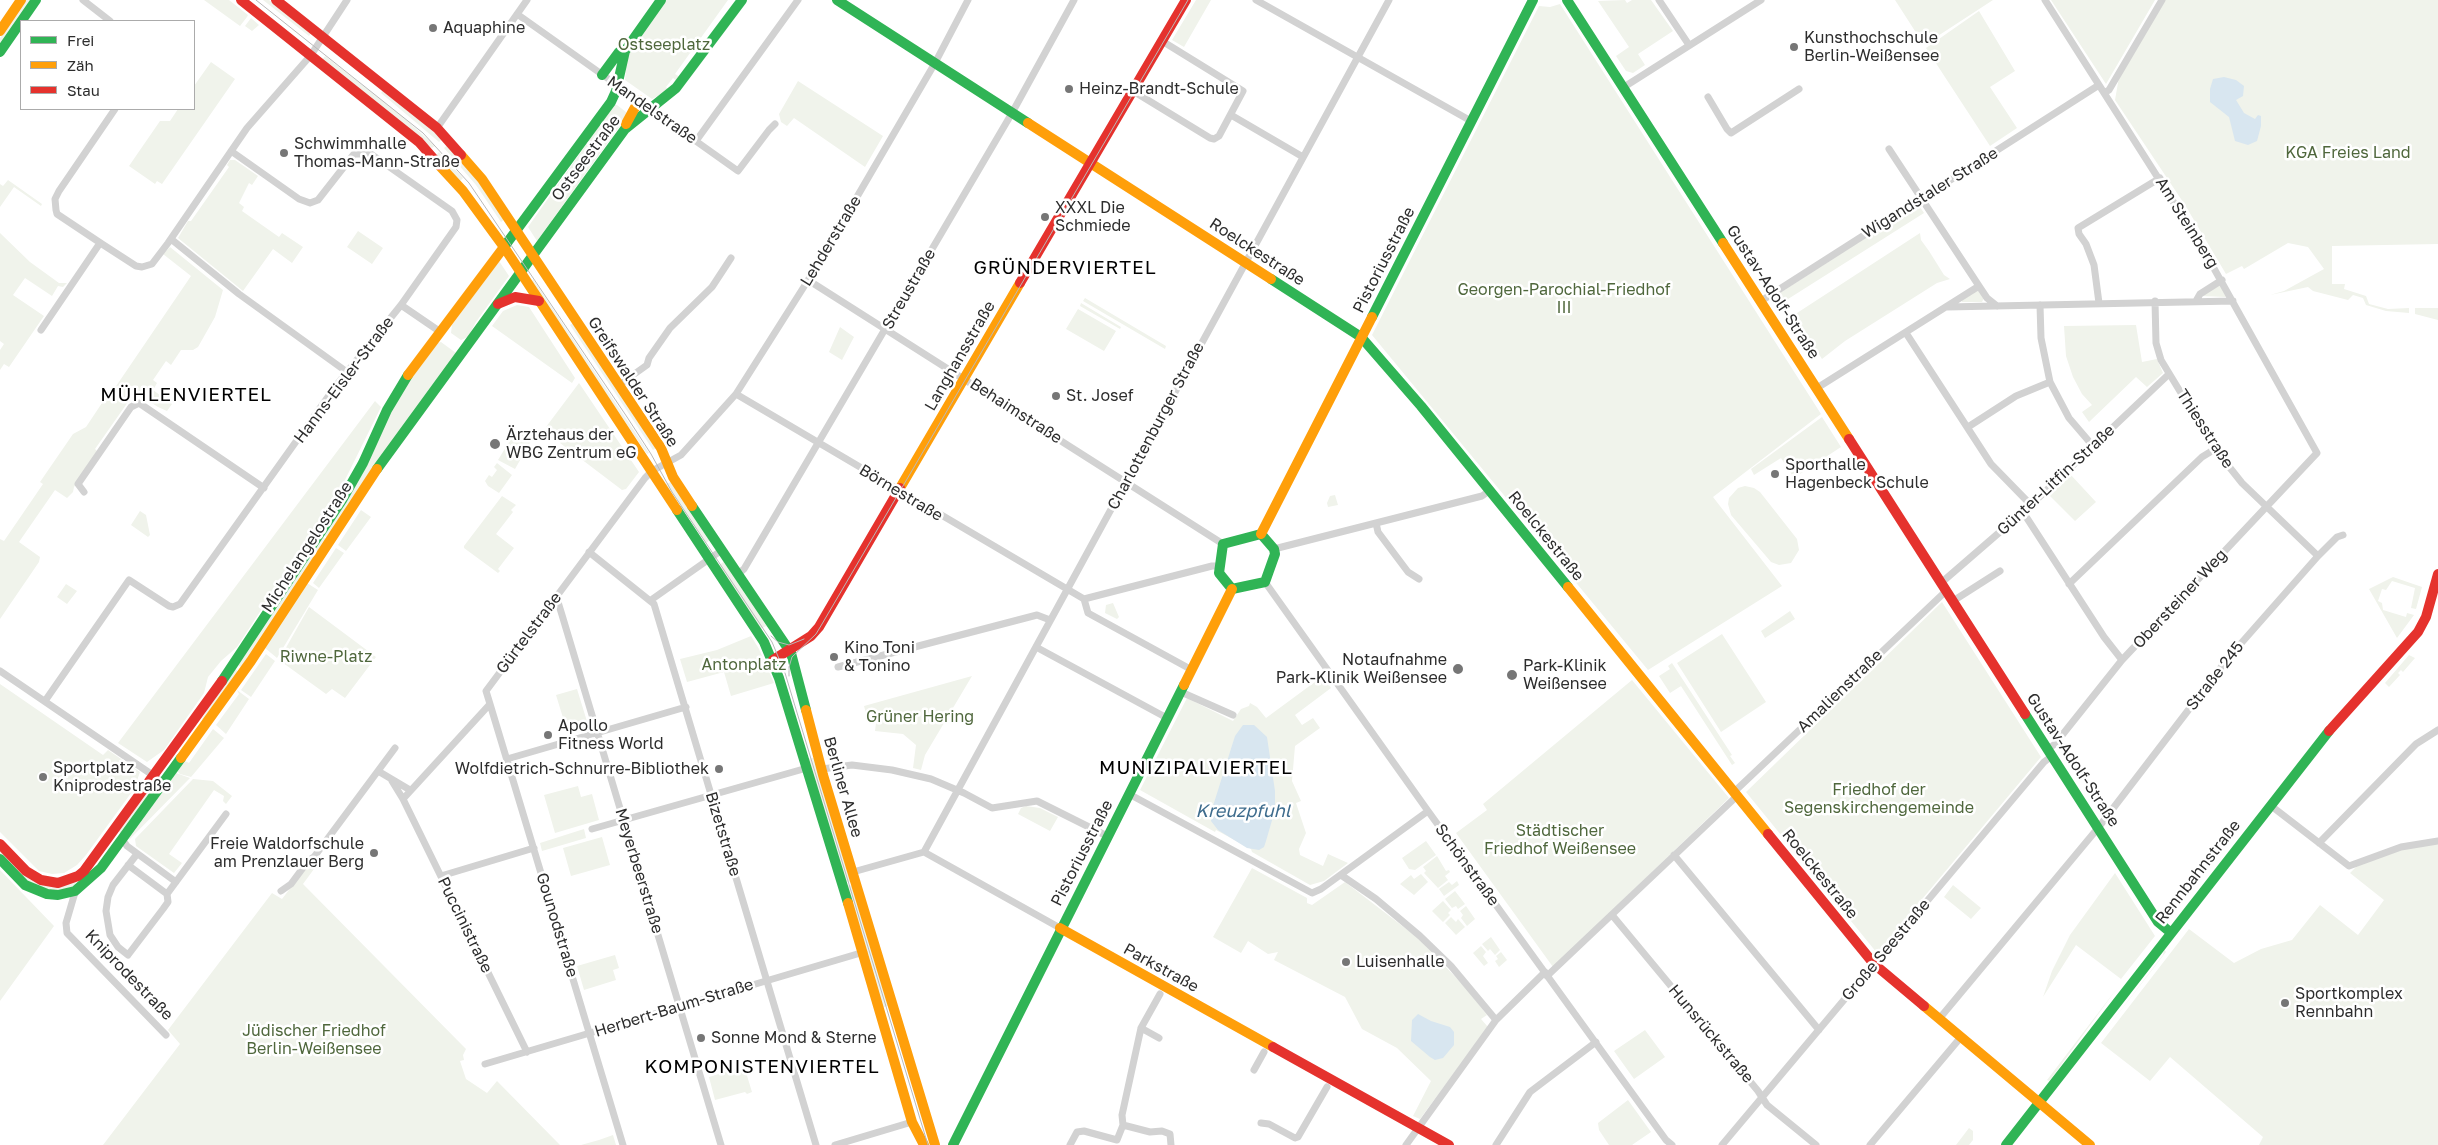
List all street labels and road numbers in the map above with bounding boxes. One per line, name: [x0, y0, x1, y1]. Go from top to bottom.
street label: Mandelstraße: [603, 72, 701, 148]
street label: Ostseestraße: [548, 111, 624, 205]
street label: Wigandstaler Straße: [1859, 143, 2001, 243]
street label: Am Steinberg: [2151, 174, 2223, 272]
street label: Lehderstraße: [797, 192, 865, 290]
street label: Pistoriusstraße: [1349, 204, 1419, 316]
street label: Roelckestraße: [1206, 214, 1308, 290]
street label: Gustav-Adolf-Straße: [1723, 221, 1823, 363]
street label: Streustraße: [878, 245, 940, 333]
street label: Langhansstraße: [921, 298, 999, 414]
street label: Hanns-Eisler-Straße: [290, 313, 398, 447]
street label: Greifswalder Straße: [584, 313, 682, 451]
street label: Charlottenburger Straße: [1104, 339, 1208, 513]
street label: Behaimstraße: [966, 374, 1066, 448]
street label: Thiesstraße: [2172, 386, 2238, 472]
street label: Günter-Litfin-Straße: [1993, 421, 2119, 539]
street label: Börnestraße: [856, 461, 946, 525]
street label: Michelangelostraße: [258, 478, 356, 616]
street label: Roelckestraße: [1504, 487, 1588, 585]
street label: Obersteiner Weg: [2129, 545, 2231, 653]
street label: Gürtelstraße: [492, 589, 566, 677]
street label: Straße 245: [2182, 638, 2248, 714]
street label: Amalienstraße: [1793, 646, 1887, 736]
street label: Gustav-Adolf-Straße: [2023, 689, 2123, 831]
street label: Berliner Allee: [819, 734, 867, 840]
street label: Bizetstraße: [701, 789, 745, 879]
street label: Pistoriusstraße: [1047, 797, 1117, 909]
street label: Meyerbeerstraße: [611, 806, 667, 936]
street label: Rennbahnstraße: [2151, 816, 2245, 928]
street label: Schönstraße: [1431, 820, 1503, 910]
street label: Roelckestraße: [1778, 825, 1862, 923]
street label: Gounodstraße: [532, 870, 582, 980]
street label: Puccinistraße: [433, 874, 497, 976]
street label: Große Seestraße: [1838, 895, 1934, 1005]
street label: Kniprodestraße: [81, 926, 177, 1024]
street label: Parkstraße: [1120, 939, 1202, 997]
street label: Herbert-Baum-Straße: [592, 975, 756, 1041]
street label: Hunsrückstraße: [1664, 981, 1758, 1087]

